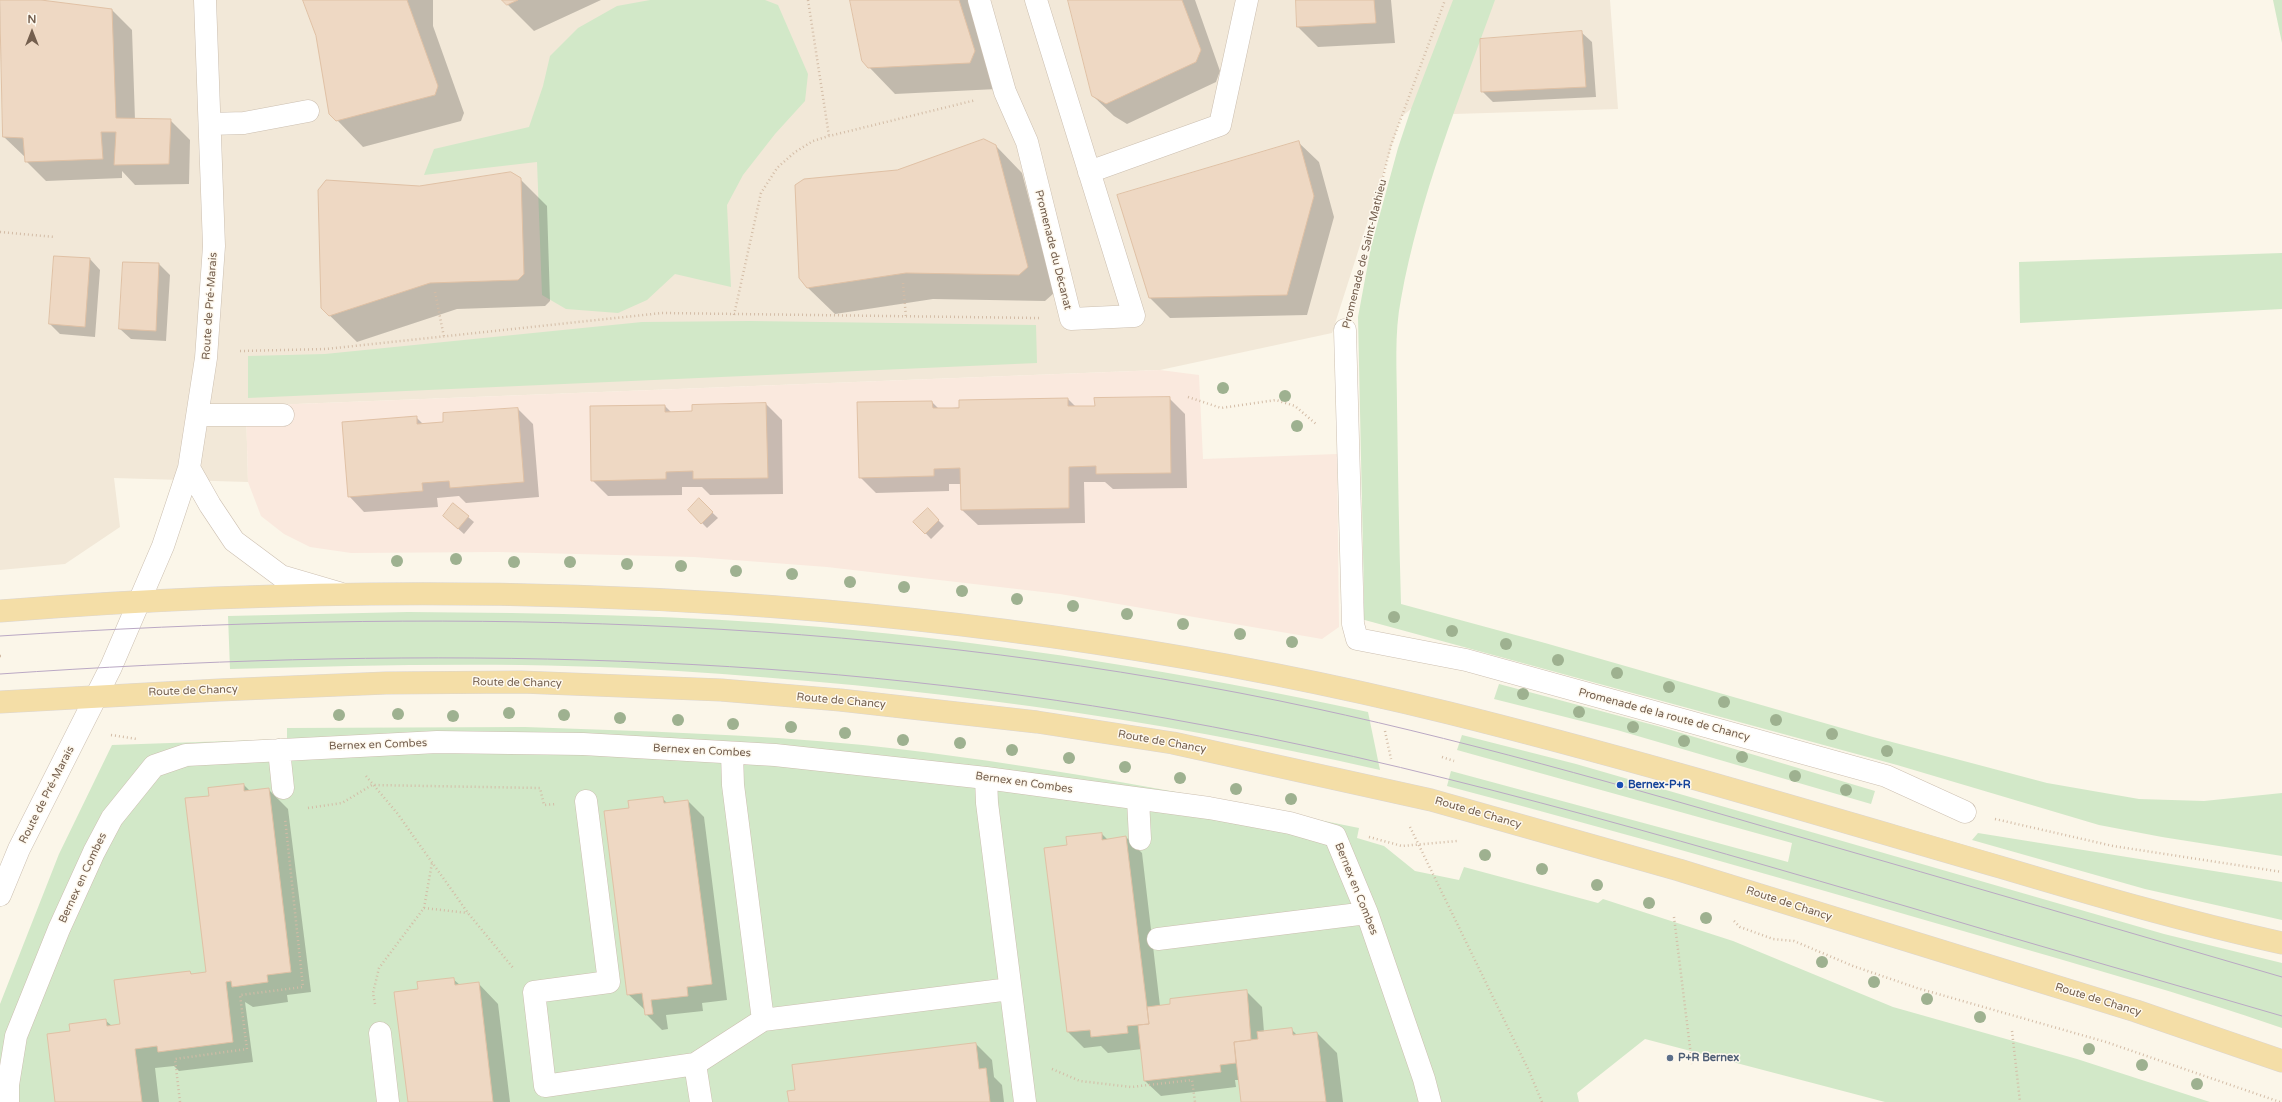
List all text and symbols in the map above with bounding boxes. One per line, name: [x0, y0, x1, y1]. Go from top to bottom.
north arrow: [12, 12, 52, 52]
text: N: [28, 13, 36, 26]
street label: Promenade de Saint-Mathieu: [1340, 178, 1390, 330]
street label: Promenade du Décanat: [1032, 189, 1074, 311]
street label: Route de Pré-Marais: [200, 252, 220, 360]
street label: Route de Chancy: [472, 676, 562, 690]
street label: Route de Chancy: [148, 683, 238, 699]
street label: Promenade de la route de Chancy: [1577, 686, 1751, 744]
street label: Route de Chancy: [796, 691, 886, 711]
street label: Route de Chancy: [1117, 728, 1207, 756]
street label: Bernex en Combes: [329, 737, 427, 753]
street label: Bernex en Combes: [653, 742, 751, 760]
street label: Route de Pré-Marais: [17, 744, 77, 846]
street label: Bernex en Combes: [974, 770, 1074, 796]
place label: Bernex-P+R: [1628, 778, 1690, 792]
marker: Bernex-P+R: [1615, 780, 1625, 790]
street label: Route de Chancy: [1433, 794, 1523, 832]
street label: Bernex en Combes: [56, 831, 110, 925]
street label: Bernex en Combes: [1331, 841, 1381, 937]
street label: Route de Chancy: [1744, 884, 1834, 924]
street label: Route de Chancy: [2053, 981, 2143, 1019]
place label: P+R Bernex: [1678, 1051, 1739, 1065]
marker: P+R Bernex: [1665, 1053, 1675, 1063]

